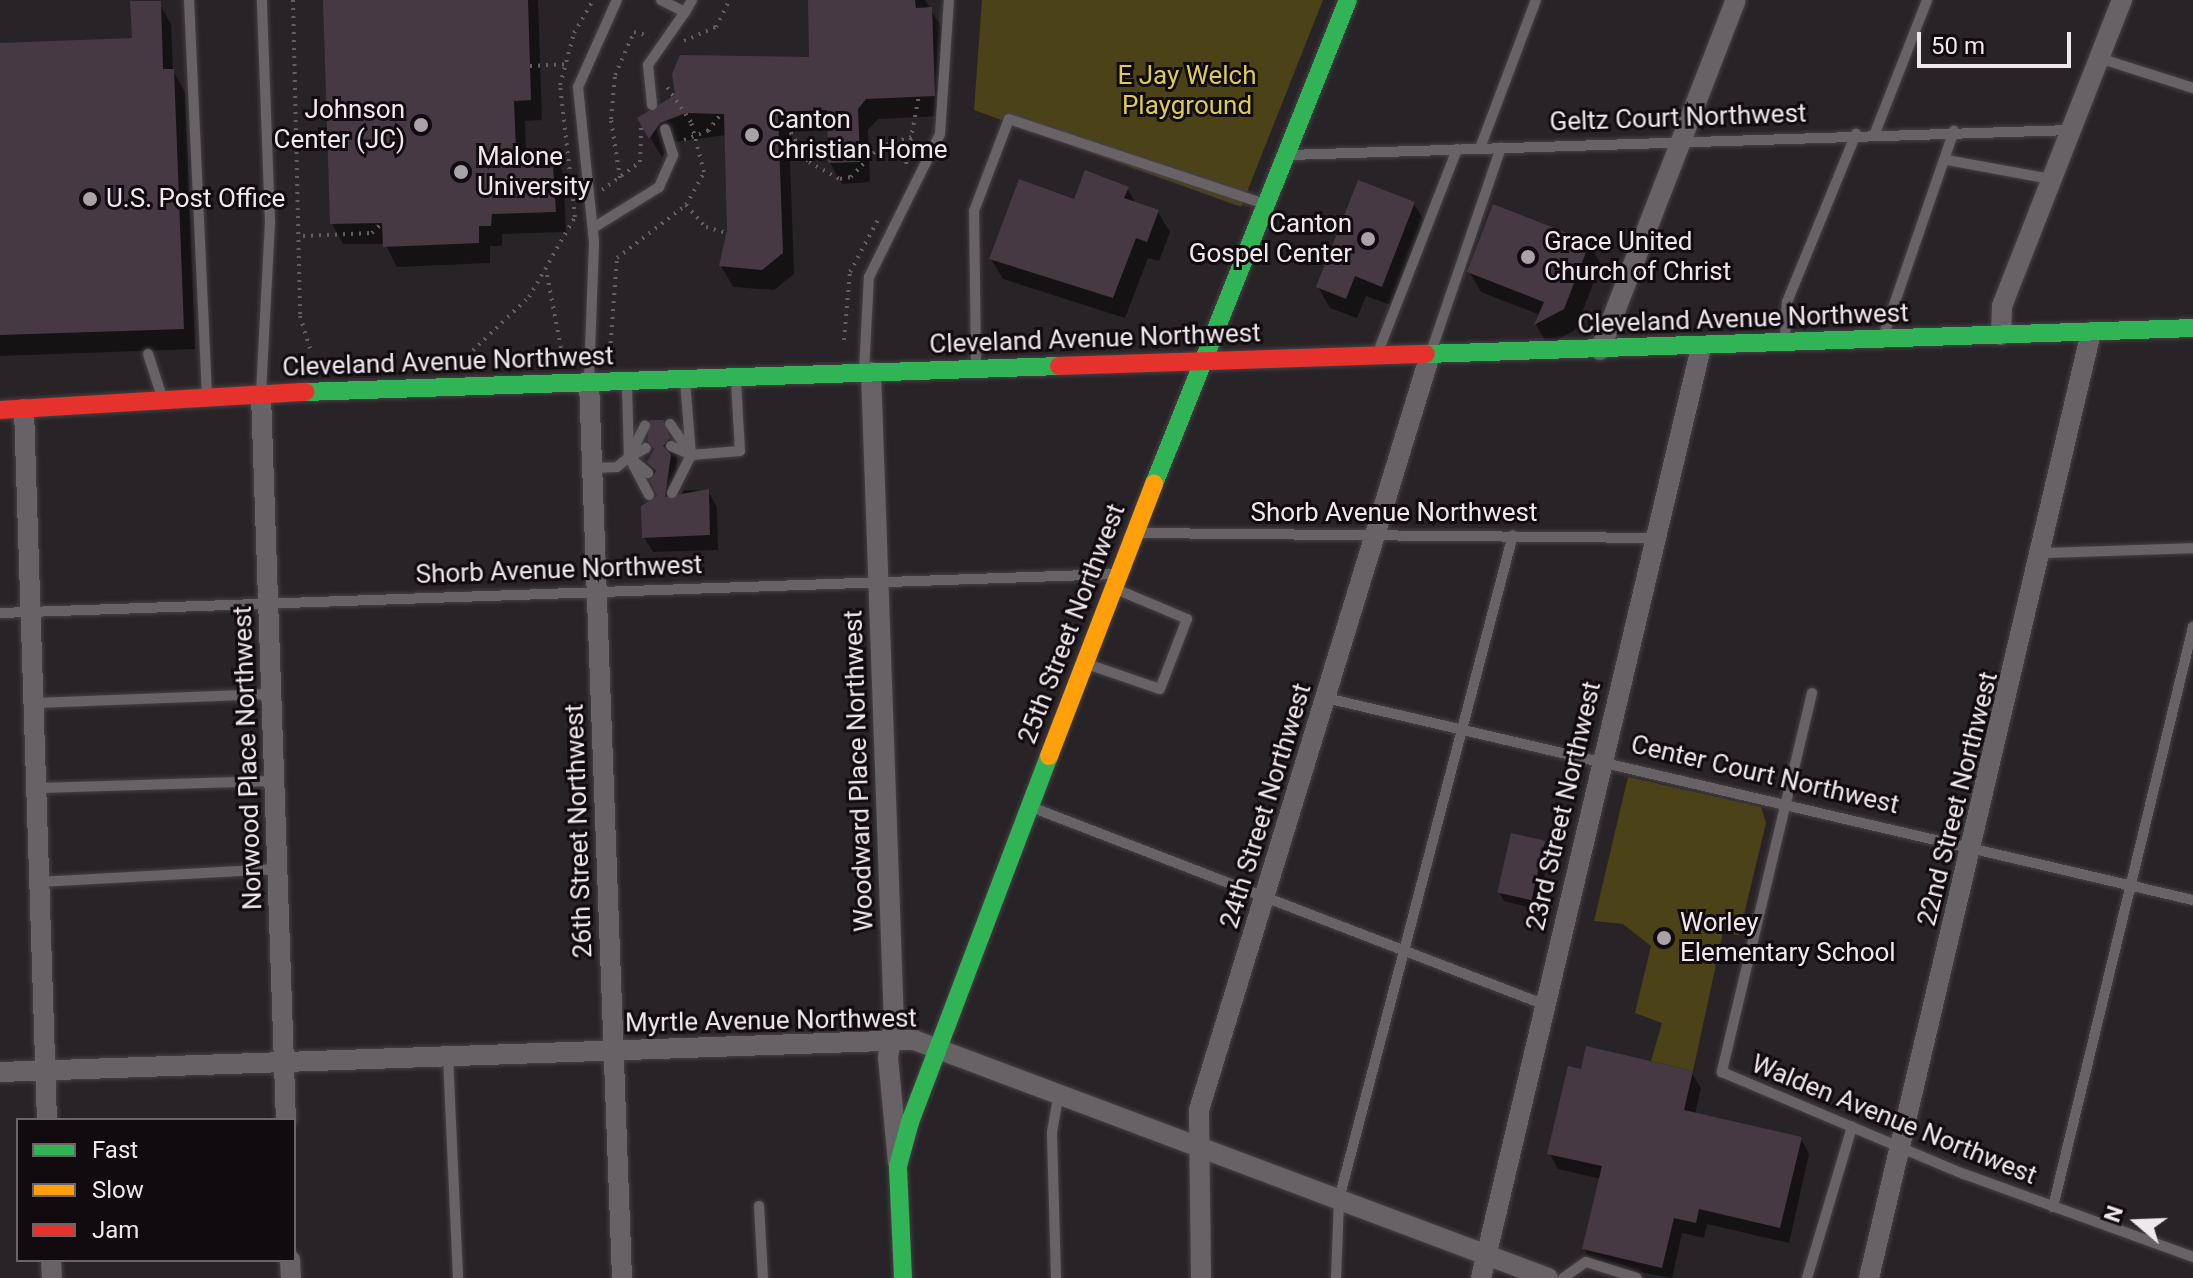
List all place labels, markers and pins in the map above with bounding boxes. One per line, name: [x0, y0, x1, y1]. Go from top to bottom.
place label: Johnson Center (JC): [273, 94, 405, 156]
place label: Canton Christian Home: [768, 104, 948, 166]
marker: Johnson Center (JC): [412, 116, 430, 134]
marker: Canton Christian Home: [743, 126, 761, 144]
place label: Malone University: [477, 141, 590, 202]
marker: Malone University: [452, 163, 470, 181]
place label: U.S. Post Office: [106, 183, 285, 215]
marker: U.S. Post Office: [81, 190, 99, 208]
place label: Canton Gospel Center: [1189, 208, 1352, 270]
place label: Grace United Church of Christ: [1544, 226, 1731, 288]
marker: Canton Gospel Center: [1359, 230, 1377, 248]
marker: Grace United Church of Christ: [1519, 248, 1537, 266]
place label: Worley Elementary School: [1680, 907, 1896, 968]
marker: Worley Elementary School: [1655, 929, 1673, 947]

